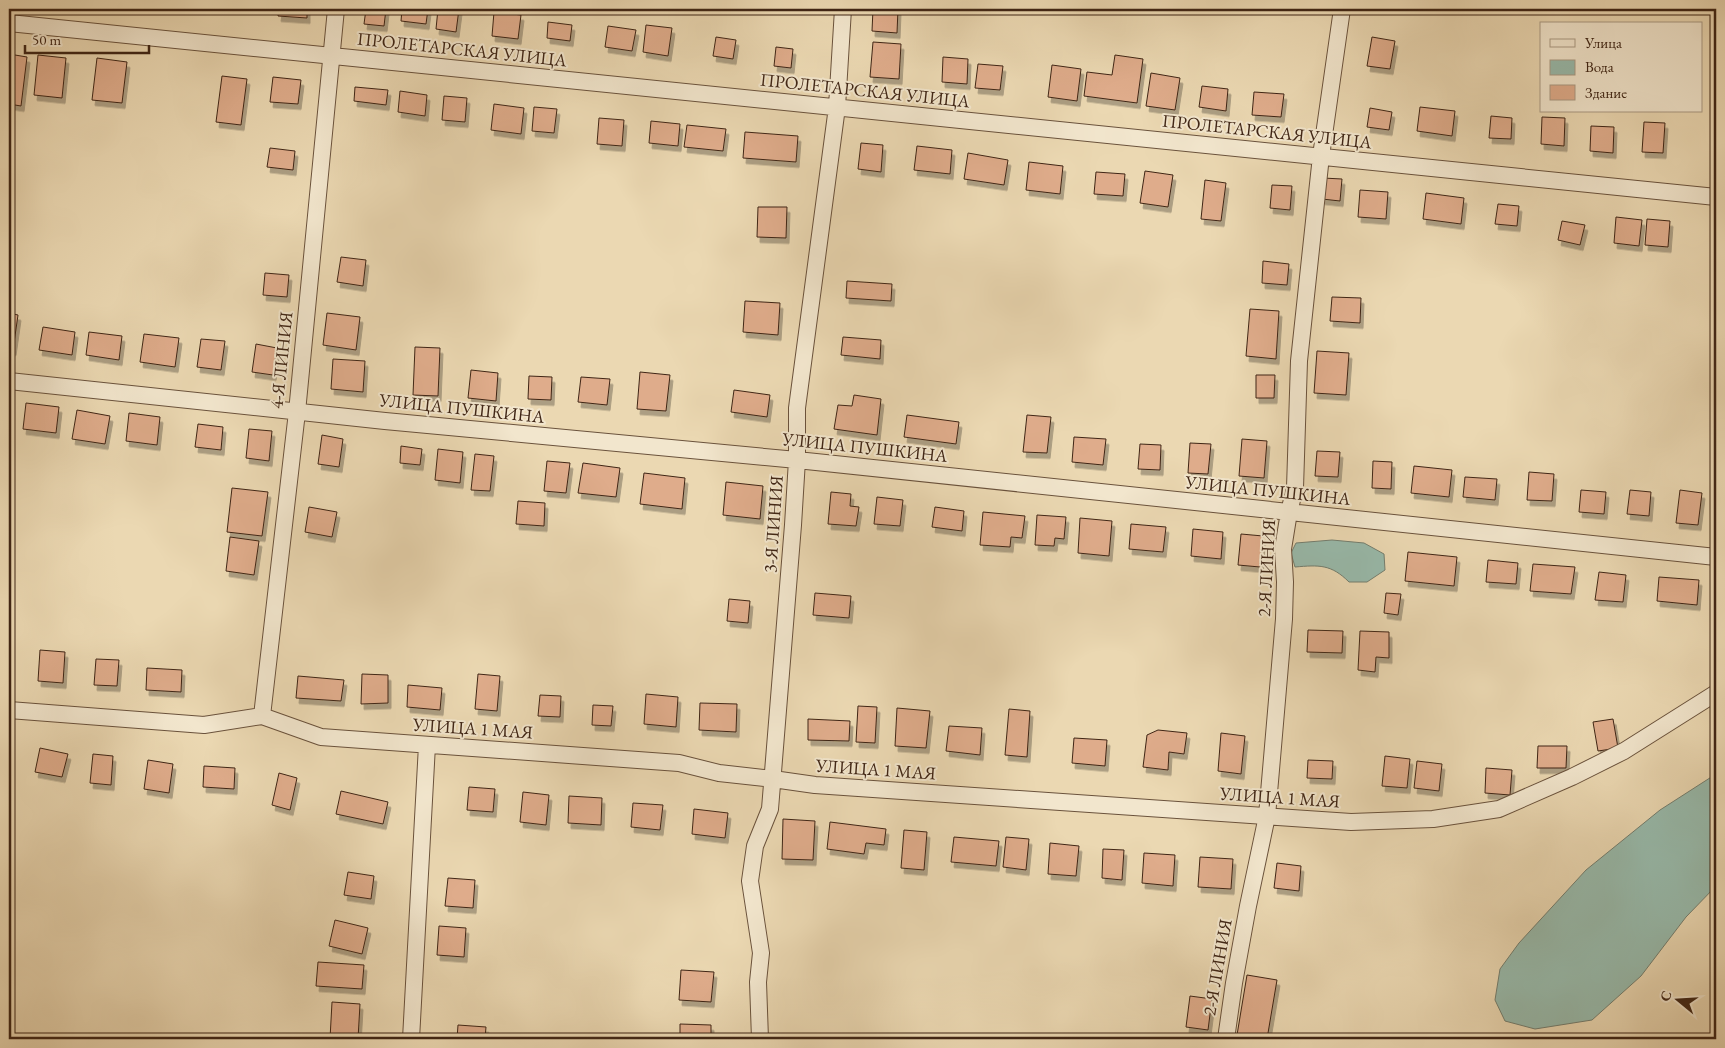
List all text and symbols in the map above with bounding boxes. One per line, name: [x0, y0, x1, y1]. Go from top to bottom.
scale bar: [25, 22, 149, 54]
legend: [1540, 22, 1702, 112]
street label: ПРОЛЕТАРСКАЯ УЛИЦА: [356, 27, 569, 72]
text: 50 m: [32, 30, 61, 49]
text: Улица: [1584, 33, 1622, 52]
text: Вода: [1585, 57, 1614, 76]
street label: ПРОЛЕТАРСКАЯ УЛИЦА: [759, 68, 972, 113]
text: Здание: [1585, 83, 1627, 102]
street label: ПРОЛЕТАРСКАЯ УЛИЦА: [1161, 109, 1374, 154]
street label: 4-Я ЛИНИЯ: [264, 310, 298, 410]
street label: УЛИЦА ПУШКИНА: [377, 388, 546, 428]
street label: УЛИЦА ПУШКИНА: [780, 427, 949, 467]
street label: УЛИЦА ПУШКИНА: [1183, 470, 1352, 510]
street label: 3-Я ЛИНИЯ: [758, 475, 788, 573]
street label: 2-Я ЛИНИЯ: [1252, 519, 1280, 617]
street label: УЛИЦА 1 МАЯ: [411, 712, 534, 744]
street label: УЛИЦА 1 МАЯ: [814, 753, 937, 785]
street label: УЛИЦА 1 МАЯ: [1218, 781, 1341, 813]
street label: 2-Я ЛИНИЯ: [1197, 917, 1237, 1017]
north arrow: [1652, 976, 1702, 1026]
text: С: [1656, 988, 1676, 1003]

